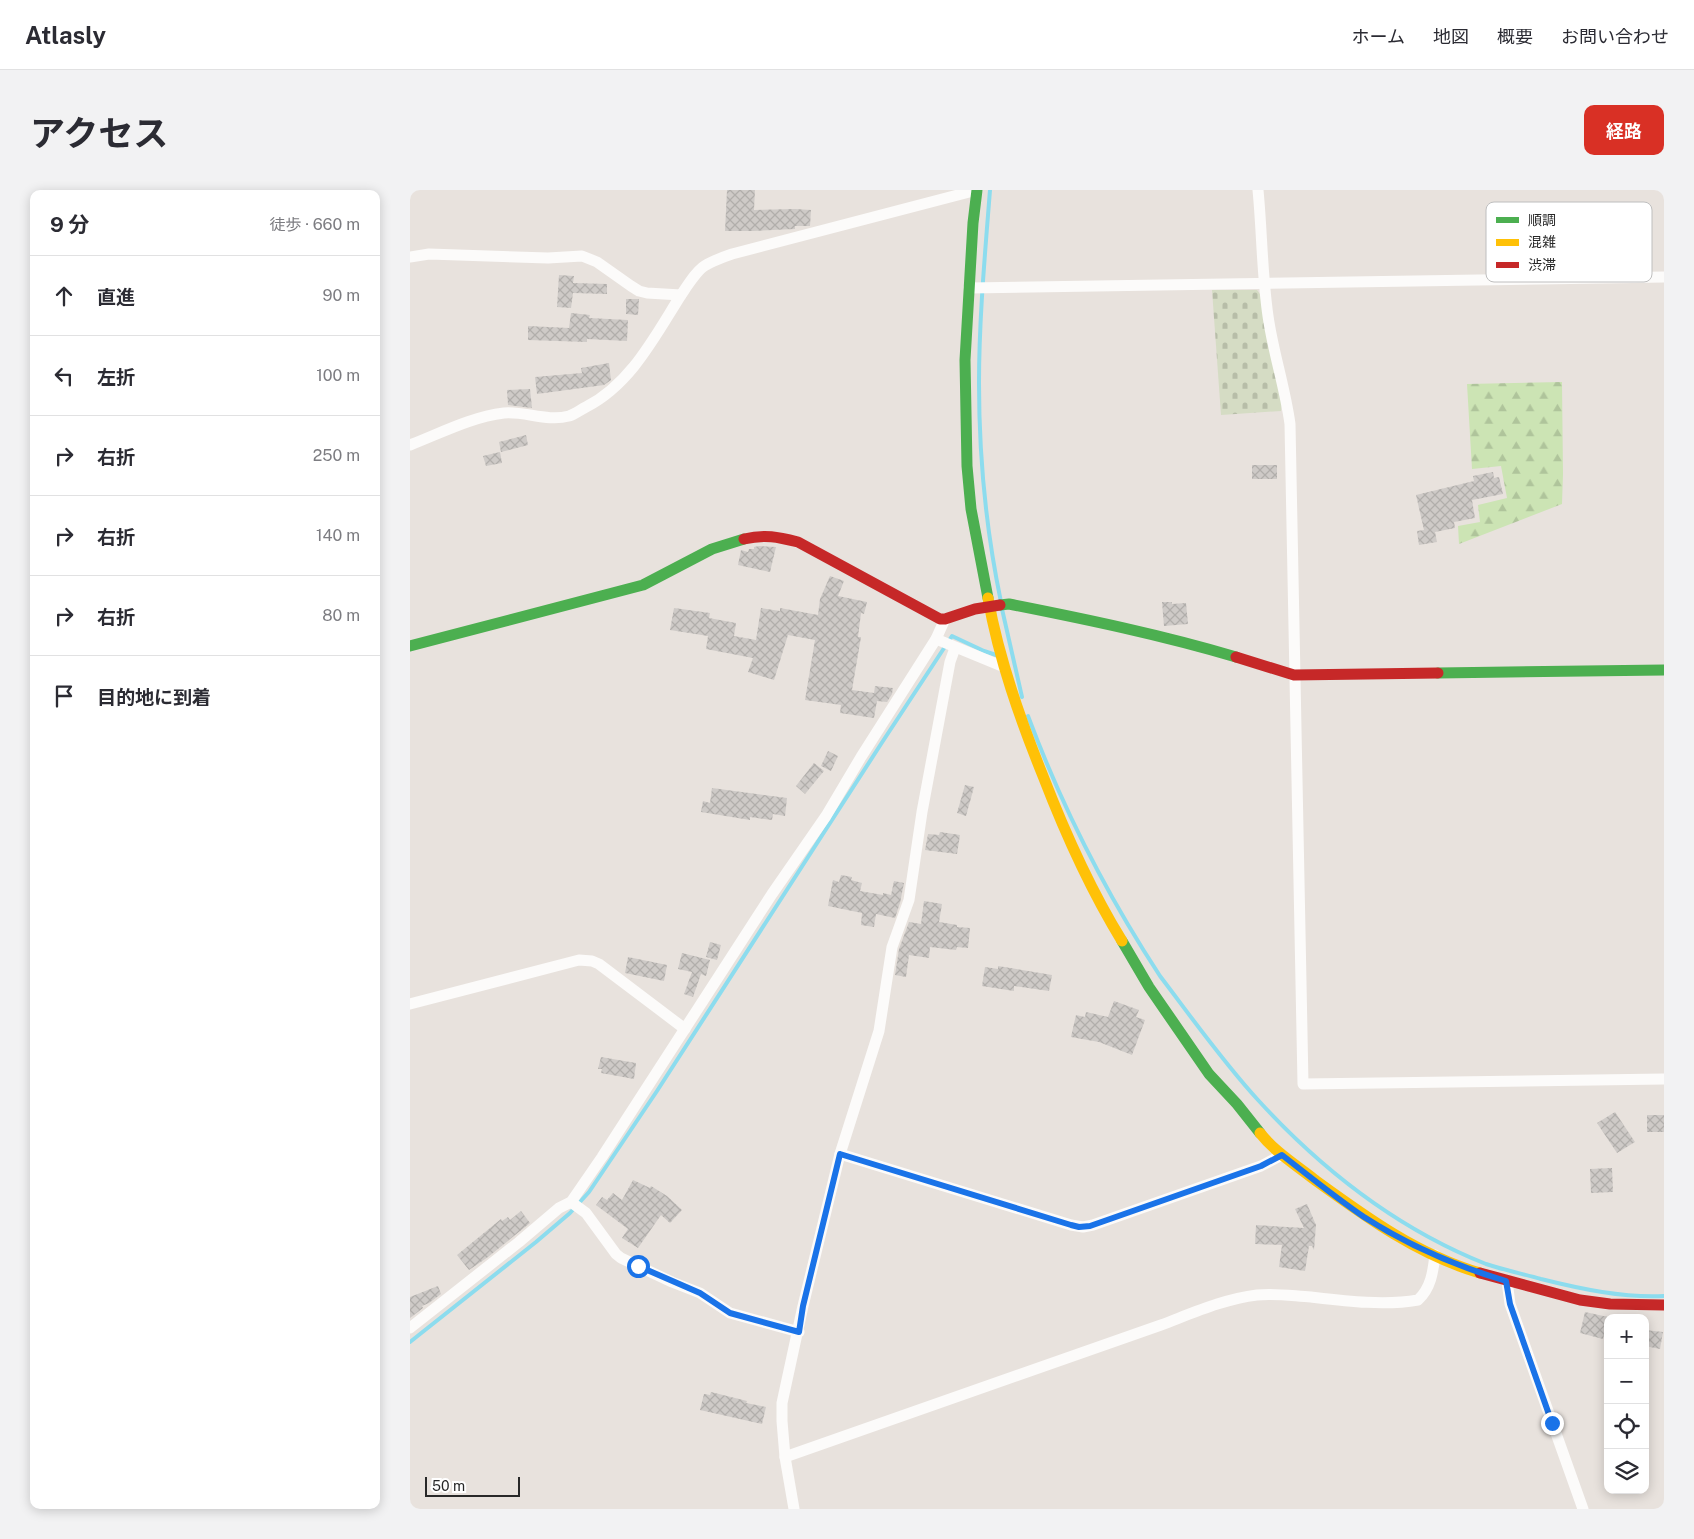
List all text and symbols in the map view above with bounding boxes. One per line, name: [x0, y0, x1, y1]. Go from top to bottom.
text: Atlasly: [25, 21, 106, 49]
text: ホーム: [1352, 26, 1405, 47]
text: 地図: [1433, 26, 1469, 47]
text: 概要: [1497, 26, 1533, 47]
text: お問い合わせ: [1561, 26, 1669, 47]
button: 経路: [1584, 105, 1664, 155]
text: アクセス: [30, 113, 168, 154]
legend: [1486, 202, 1652, 282]
text: 9 分: [50, 212, 90, 237]
text: 順調: [1528, 212, 1556, 228]
text: 徒歩 · 660 m: [269, 215, 360, 234]
text: 混雑: [1528, 234, 1556, 250]
text: 渋滞: [1528, 257, 1556, 273]
icon: ahead: [50, 282, 78, 310]
text: 直進: [97, 286, 135, 308]
text: 90 m: [323, 286, 360, 305]
icon: left: [50, 362, 78, 390]
text: 左折: [97, 366, 135, 388]
text: 100 m: [316, 366, 360, 385]
icon: right: [50, 442, 78, 470]
text: 右折: [97, 446, 135, 468]
text: 250 m: [313, 446, 360, 465]
icon: right: [50, 522, 78, 550]
text: 右折: [97, 526, 135, 548]
text: 140 m: [316, 526, 360, 545]
icon: right: [50, 602, 78, 630]
text: 右折: [97, 606, 135, 628]
text: 80 m: [322, 606, 360, 625]
icon: arrive: [50, 682, 78, 710]
text: 目的地に到着: [97, 686, 211, 708]
route start: [627, 1255, 650, 1278]
map controls: [1604, 1314, 1649, 1494]
button: +: [1604, 1314, 1649, 1359]
button: −: [1604, 1359, 1649, 1404]
button: locate: [1604, 1404, 1649, 1449]
route end: [1541, 1412, 1564, 1435]
button: layers: [1604, 1449, 1649, 1494]
scale bar: [425, 1474, 520, 1497]
text: 50 m: [432, 1478, 465, 1494]

